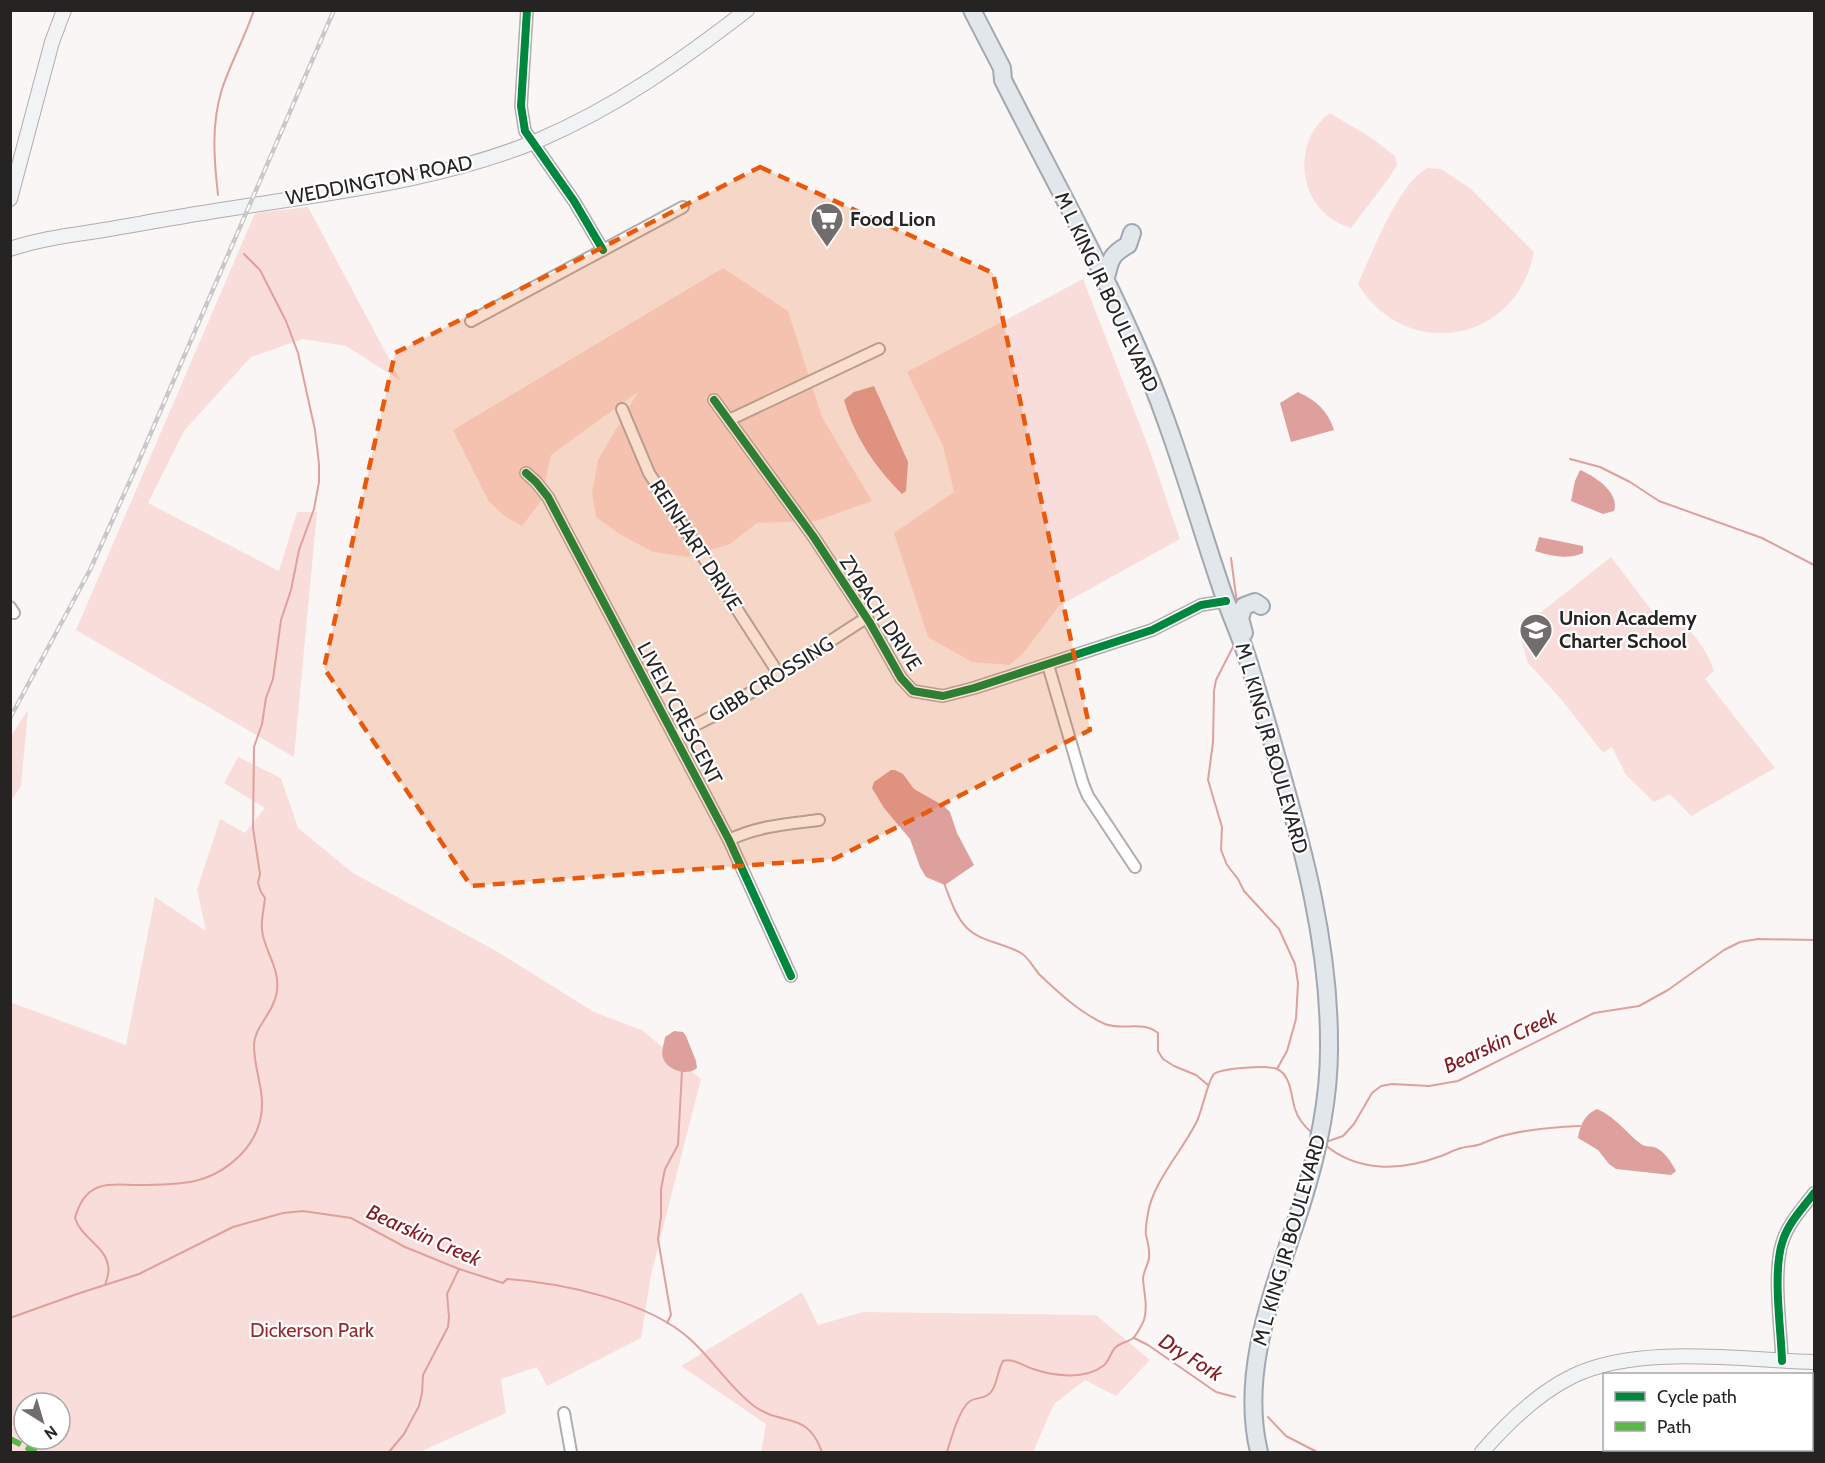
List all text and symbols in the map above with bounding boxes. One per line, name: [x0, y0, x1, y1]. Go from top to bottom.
street label: WEDDINGTON ROAD: [284, 150, 474, 210]
street label: M L KING JR BOULEVARD: [1050, 188, 1164, 396]
supermarket icon: Food Lion: [809, 201, 845, 248]
place label: Food Lion: [850, 207, 936, 231]
street label: REINHART DRIVE: [645, 475, 747, 615]
street label: ZYBACH DRIVE: [835, 551, 927, 675]
place label: Union Academy Charter School: [1559, 606, 1697, 653]
school or university icon: Union Academy Charter School: [1518, 612, 1554, 659]
street label: GIBB CROSSING: [704, 631, 838, 727]
street label: LIVELY CRESCENT: [632, 638, 728, 788]
street label: M L KING JR BOULEVARD: [1230, 640, 1314, 856]
water label: Bearskin Creek: [1439, 1003, 1562, 1078]
street label: M L KING JR BOULEVARD: [1247, 1132, 1331, 1348]
water label: Bearskin Creek: [363, 1199, 486, 1272]
park label: Dickerson Park: [250, 1318, 374, 1342]
water label: Dry Fork: [1155, 1328, 1228, 1387]
legend: [1603, 1373, 1813, 1451]
text: Cycle path: [1657, 1386, 1737, 1408]
north arrow: [12, 1391, 72, 1451]
text: Path: [1657, 1416, 1691, 1438]
text: N: [40, 1422, 61, 1444]

